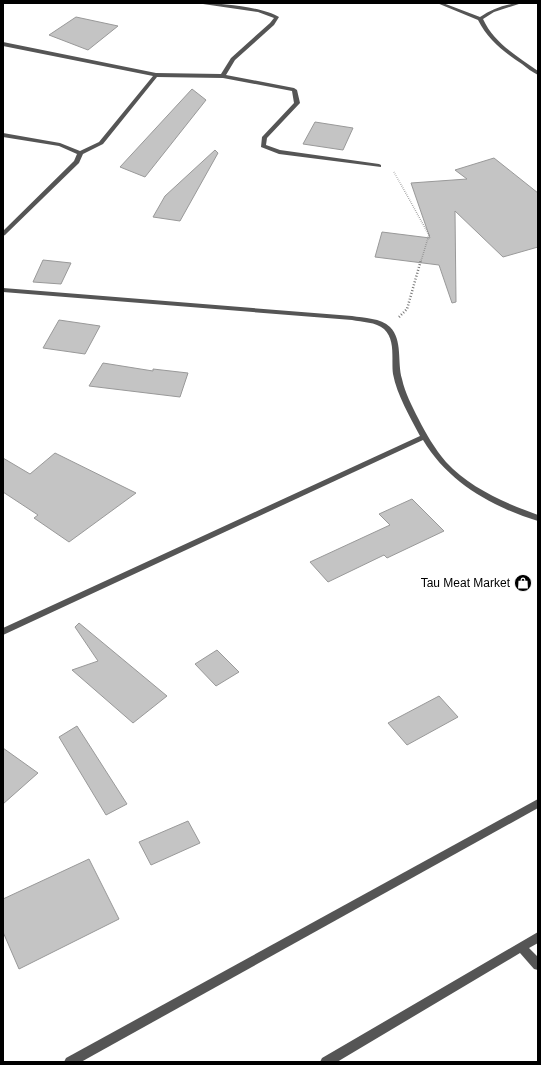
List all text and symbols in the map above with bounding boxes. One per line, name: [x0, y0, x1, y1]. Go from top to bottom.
shop icon: Tau Meat Market: [513, 573, 533, 593]
place label: Tau Meat Market: [421, 576, 511, 590]

